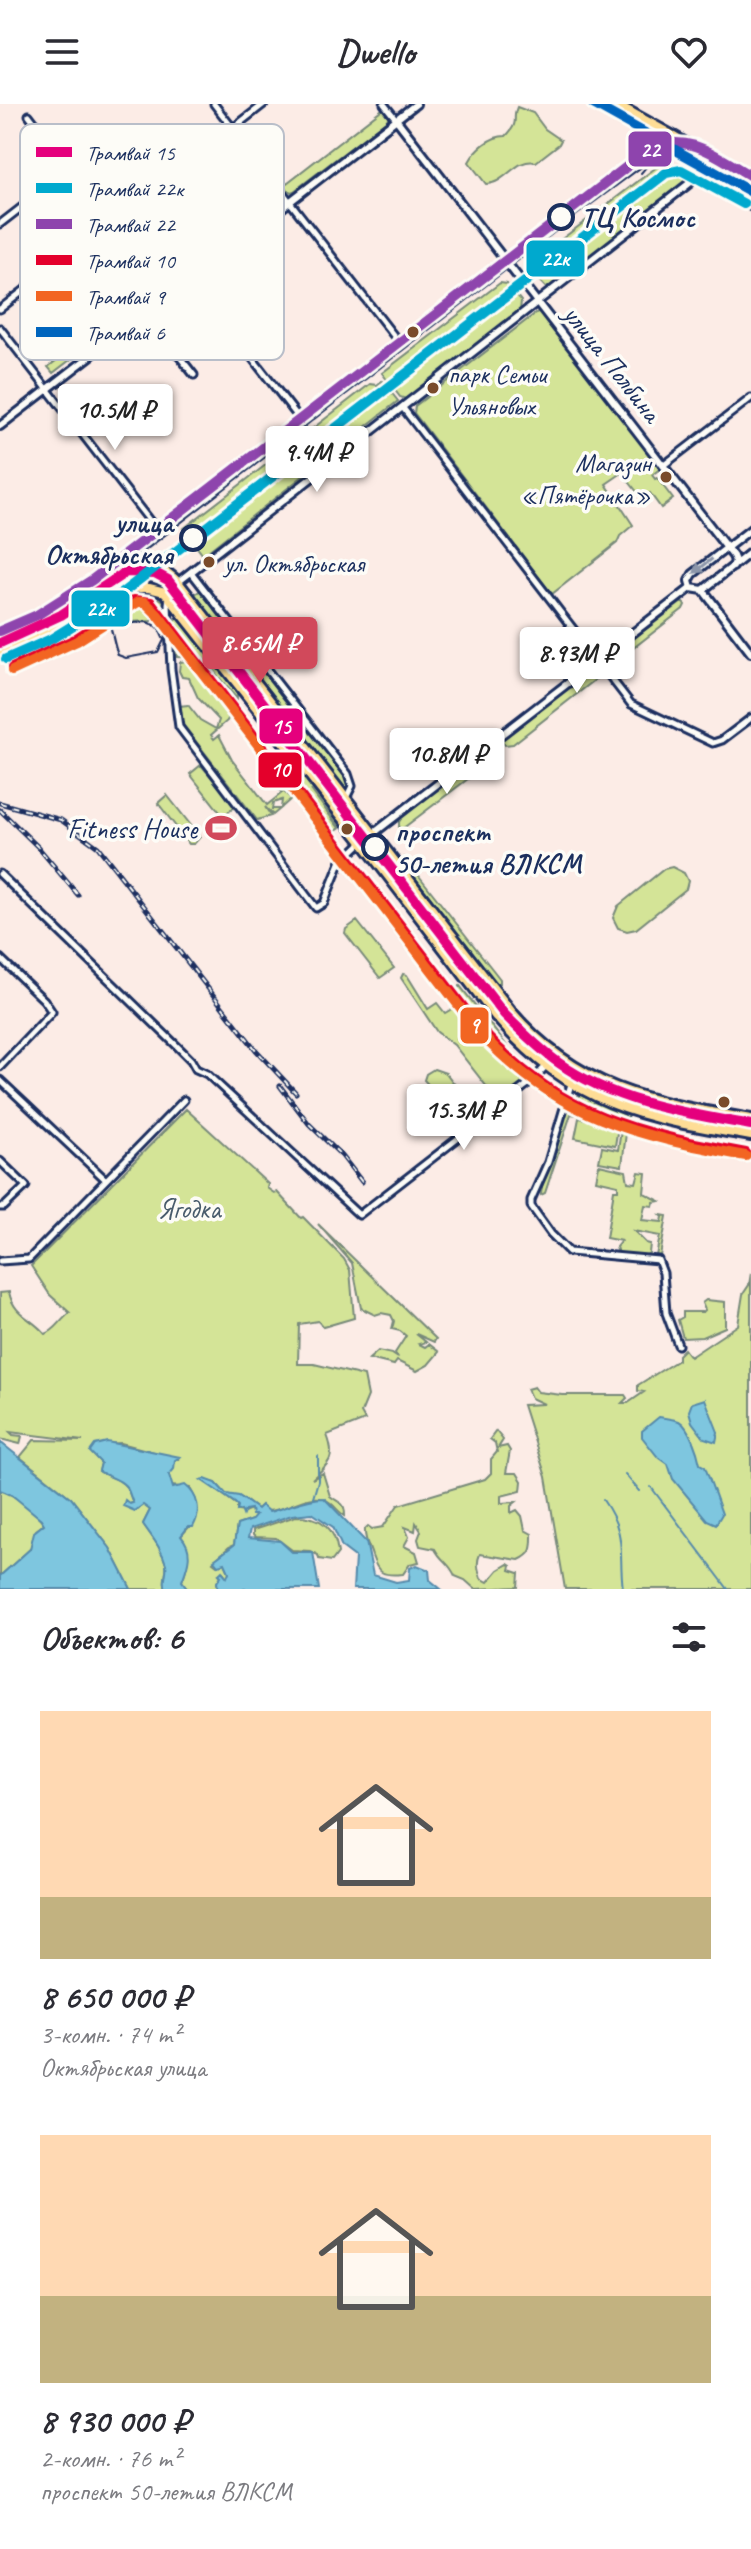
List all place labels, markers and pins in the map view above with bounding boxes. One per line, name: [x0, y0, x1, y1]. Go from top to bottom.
place label: ТЦ Космос: [581, 200, 696, 235]
marker: ТЦ Космос: [548, 204, 574, 230]
unlabelled marker: [405, 324, 421, 340]
place label: парк Семьи Ульяновых: [448, 358, 549, 423]
marker: парк Семьи Ульяновых: [425, 380, 441, 396]
pin: 10.5M ₽: [41, 384, 189, 452]
pin: 9.4M ₽: [252, 426, 382, 494]
place label: Магазин «Пятёрочка»: [521, 447, 653, 512]
marker: Магазин «Пятёрочка»: [658, 469, 674, 485]
place label: улица Октябрьская: [45, 505, 176, 572]
marker: улица Октябрьская: [180, 525, 206, 551]
place label: ул. Октябрьская: [222, 547, 366, 580]
marker: ул. Октябрьская: [201, 554, 217, 570]
pin: 8.65M ₽: [186, 617, 334, 685]
pin: 8.93M ₽: [503, 627, 651, 695]
pin: 10.8M ₽: [373, 728, 521, 796]
place label: Fitness House: [67, 811, 199, 846]
sports icon: Fitness House: [204, 811, 238, 845]
place label: проспект 50-летия ВЛКСМ: [395, 814, 583, 881]
unlabelled marker: [339, 821, 355, 837]
marker: проспект 50-летия ВЛКСМ: [362, 834, 388, 860]
pin: 15.3M ₽: [390, 1084, 538, 1152]
unlabelled marker: [716, 1094, 732, 1110]

